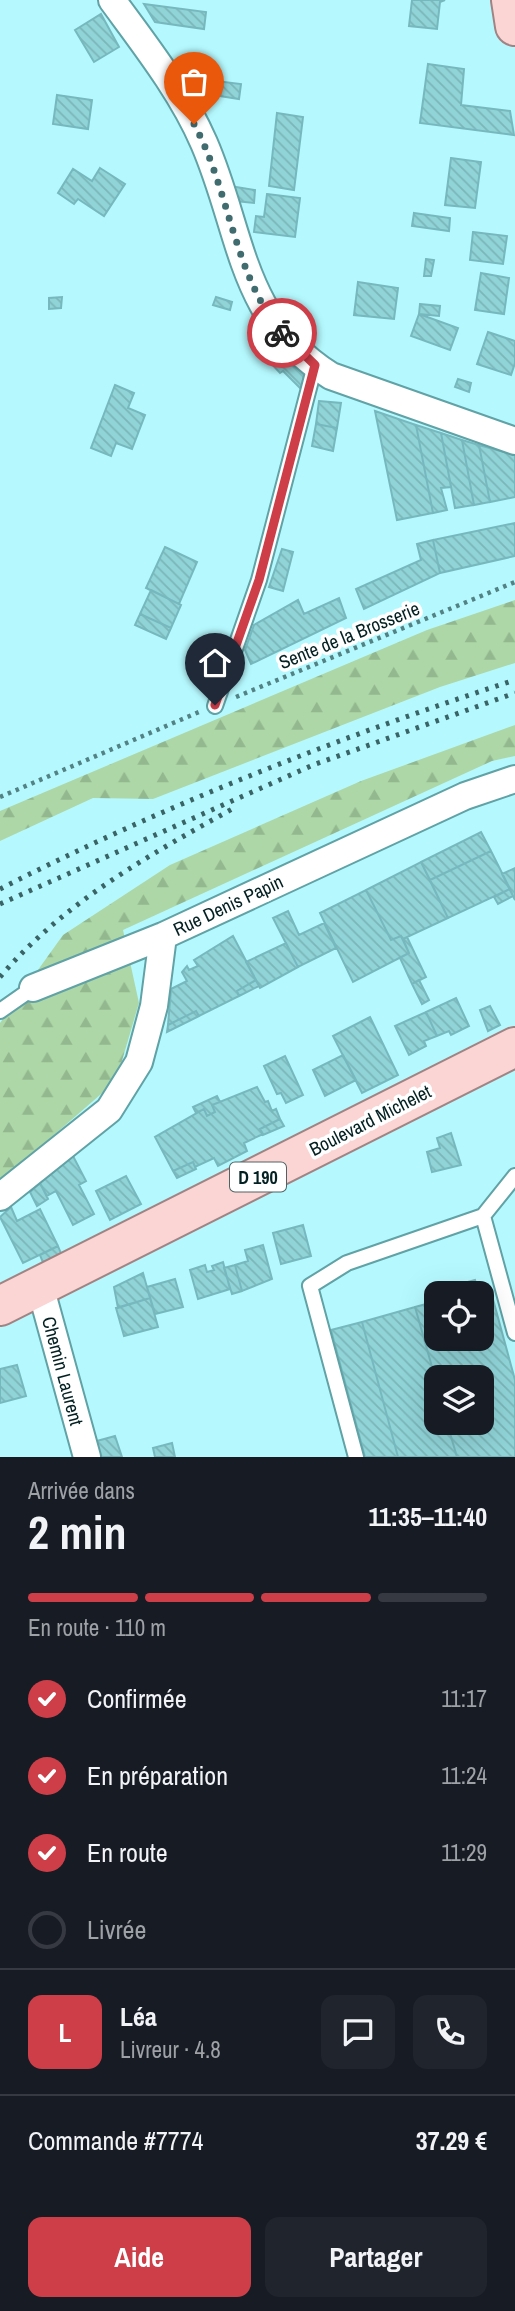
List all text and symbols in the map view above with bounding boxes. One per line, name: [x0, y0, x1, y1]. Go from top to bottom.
pin: [164, 52, 224, 124]
icon: bag: [175, 63, 213, 101]
courier: [247, 298, 317, 368]
icon: bike: [263, 314, 301, 352]
street label: Sente de la Brosserie: [275, 595, 423, 675]
pin: [185, 633, 245, 705]
icon: home: [196, 644, 234, 682]
street label: Rue Denis Papin: [169, 868, 287, 942]
street label: Boulevard Michelet: [305, 1078, 436, 1162]
road number: D 190: [230, 1162, 286, 1192]
map controls: [424, 1281, 494, 1435]
button: locate: [424, 1281, 494, 1351]
street label: Chemin Laurent: [36, 1314, 90, 1429]
button: layers: [424, 1365, 494, 1435]
text: Arrivée dans: [28, 1475, 135, 1506]
text: 11:35–11:40: [368, 1499, 487, 1534]
text: 2 min: [28, 1501, 127, 1563]
text: En route · 110 m: [28, 1612, 166, 1643]
icon: check: [28, 1680, 66, 1718]
text: Confirmée: [87, 1681, 187, 1716]
text: 11:17: [441, 1683, 487, 1714]
icon: check: [28, 1757, 66, 1795]
text: En préparation: [87, 1758, 228, 1793]
text: 11:24: [441, 1760, 487, 1791]
icon: check: [28, 1834, 66, 1872]
text: En route: [87, 1835, 168, 1870]
text: 11:29: [441, 1837, 487, 1868]
text: Livrée: [87, 1912, 146, 1947]
button: chat: [321, 1995, 395, 2069]
button: phone: [413, 1995, 487, 2069]
text: Léa: [120, 1999, 157, 2034]
text: L: [58, 2015, 72, 2050]
text: Livreur · 4.8: [120, 2034, 221, 2065]
text: Commande #7774: [28, 2123, 203, 2158]
text: 37.29 €: [416, 2123, 487, 2158]
button: Aide: [28, 2217, 251, 2297]
button: Partager: [265, 2217, 487, 2297]

